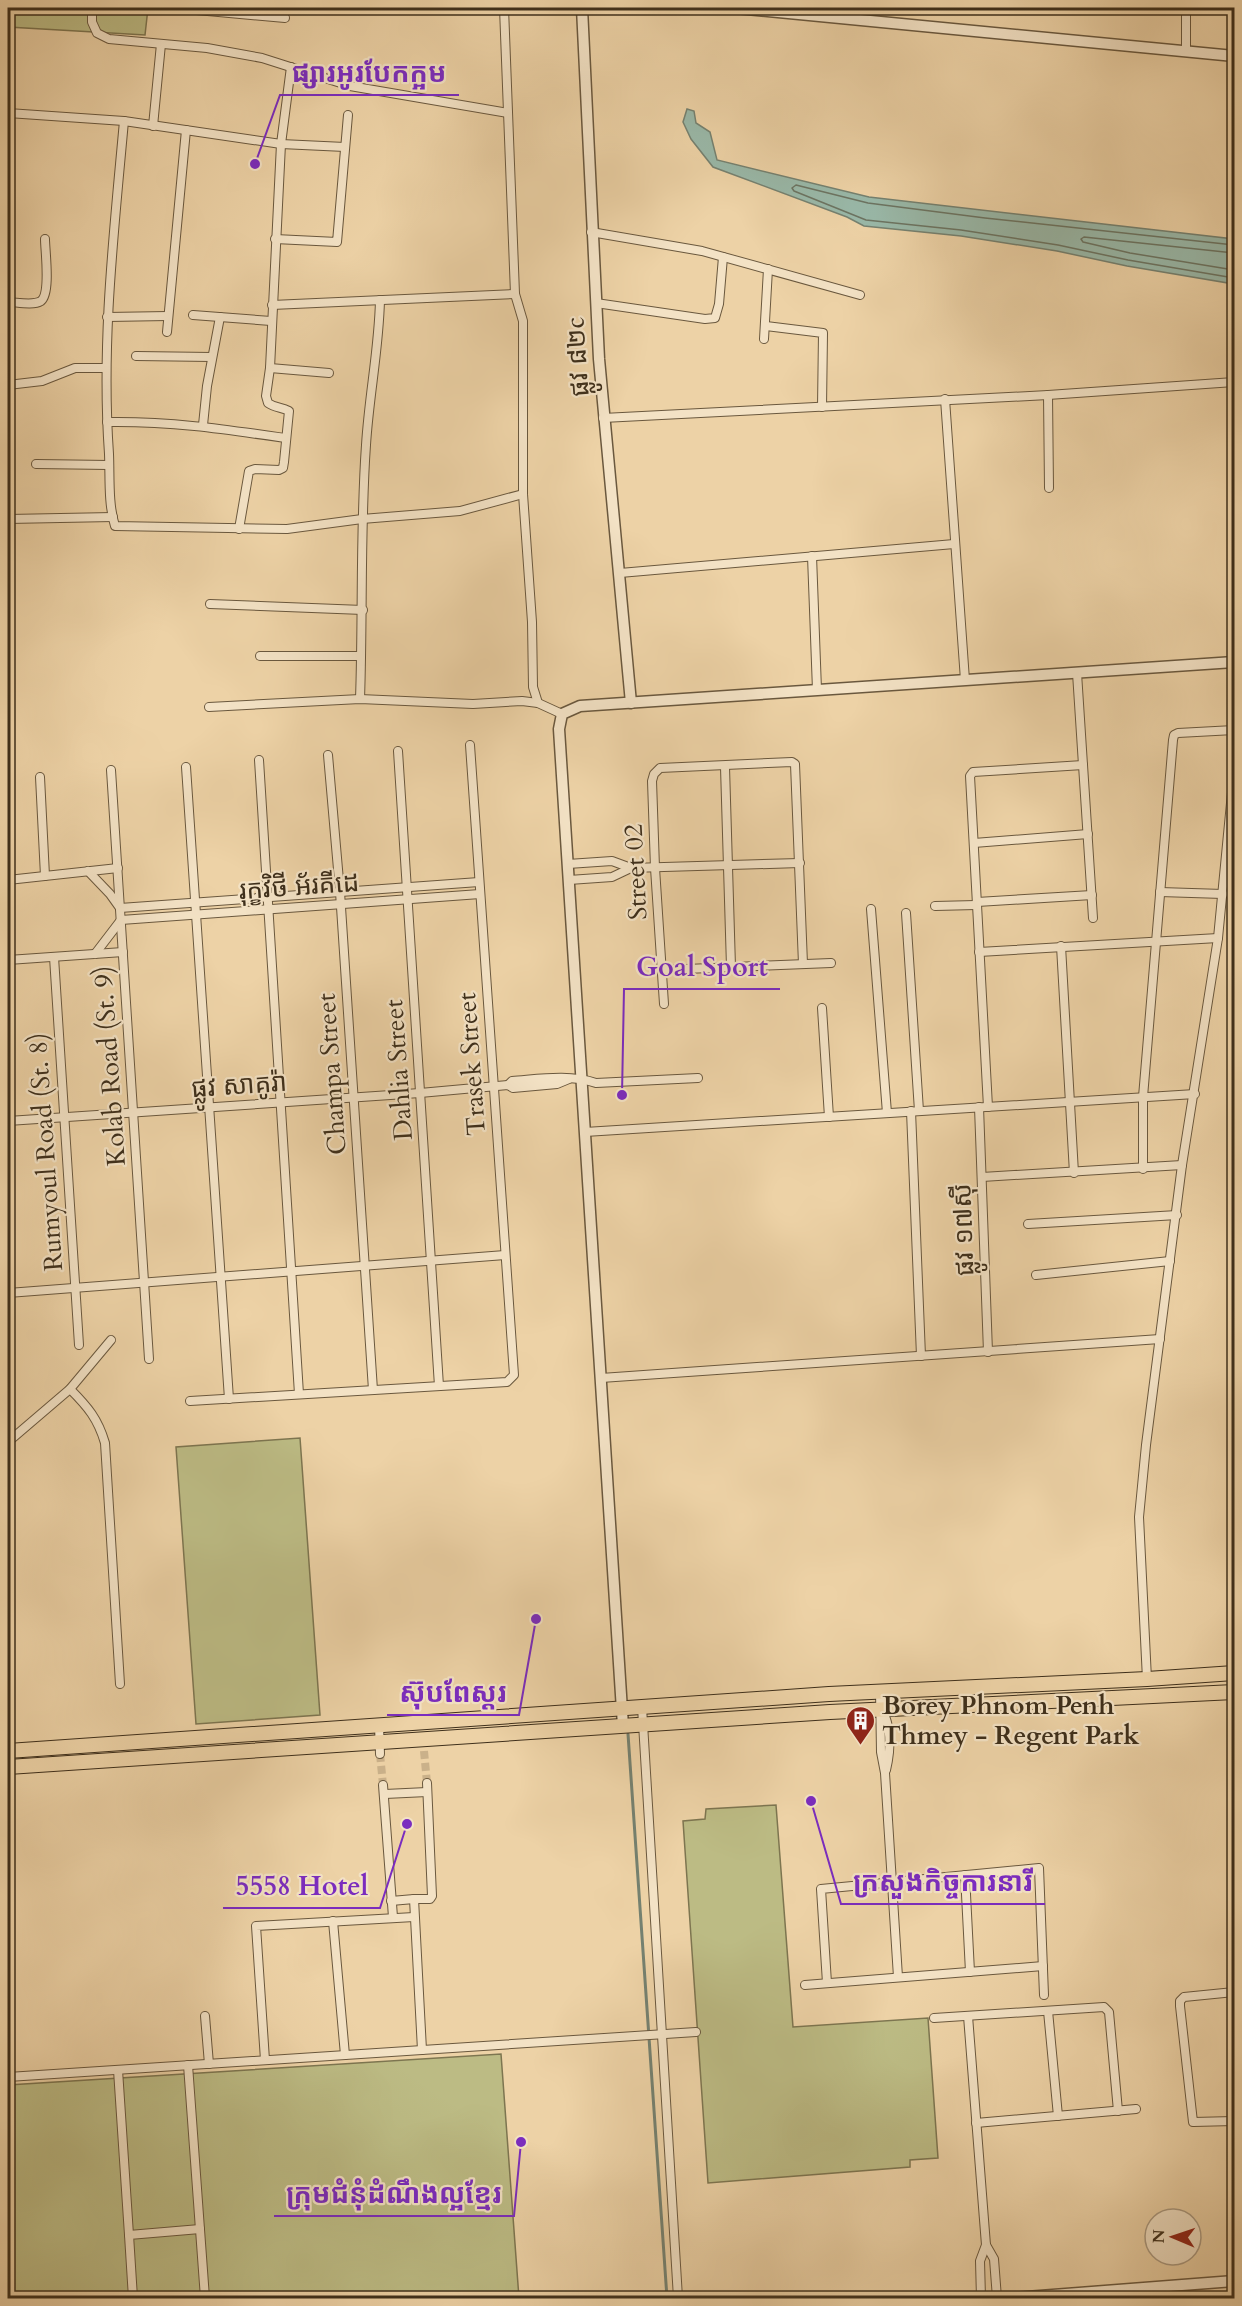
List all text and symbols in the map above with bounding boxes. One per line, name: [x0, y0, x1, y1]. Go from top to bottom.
callout: ផ្សារអូរបែកក្អម: [280, 50, 459, 95]
text: ផ្សារអូរបែកក្អម: [292, 55, 446, 92]
street label: ផ្លូវ ៨២c: [557, 315, 603, 398]
street label: Street 02: [616, 823, 655, 921]
street label: រុក្ខវិថី អ័រគីដេ: [238, 865, 360, 908]
callout: Goal Sport: [624, 944, 780, 989]
text: Goal Sport: [636, 949, 768, 986]
street label: Kolab Road (St. 9): [85, 965, 134, 1167]
street label: Trasek Street: [449, 991, 494, 1137]
street label: Champa Street: [308, 992, 355, 1156]
street label: Dahlia Street: [376, 998, 421, 1142]
street label: Rumyoul Road (St. 8): [20, 1032, 71, 1272]
street label: ផ្លូវ សាគូរ៉ា: [190, 1065, 289, 1112]
street label: ផ្លូវ ១៧ស៊ី: [944, 1183, 988, 1277]
callout: ស៊ុបពែស្តរ: [387, 1670, 519, 1715]
text: ស៊ុបពែស្តរ: [399, 1675, 507, 1712]
place label: Borey Phnom Penh Thmey - Regent Park: [882, 1688, 1140, 1753]
building icon: Borey Phnom Penh Thmey - Regent Park: [845, 1704, 877, 1746]
callout: ក្រសួងកិច្ចការនារី: [841, 1859, 1045, 1904]
callout: 5558 Hotel: [223, 1863, 380, 1908]
text: ក្រសួងកិច្ចការនារី: [853, 1864, 1033, 1901]
text: 5558 Hotel: [236, 1868, 369, 1905]
callout: ក្រុមជំនុំដំណឹងល្អខ្មែរ: [274, 2171, 514, 2216]
text: ក្រុមជំនុំដំណឹងល្អខ្មែរ: [286, 2176, 502, 2213]
north arrow: [1143, 2207, 1203, 2267]
text: N: [1148, 2229, 1170, 2244]

